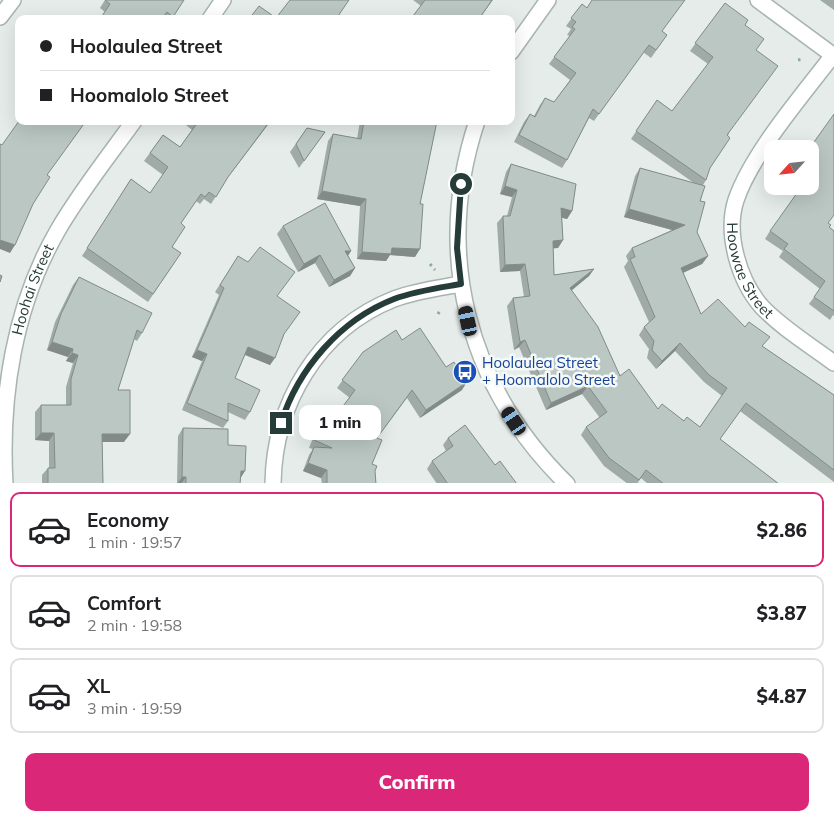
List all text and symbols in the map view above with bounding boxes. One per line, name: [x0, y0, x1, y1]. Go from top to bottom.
text: Hoolaulea Street: [70, 34, 222, 58]
text: Hoomalolo Street: [70, 83, 228, 107]
north arrow: [764, 140, 819, 195]
map controls: [764, 140, 819, 195]
route start: [450, 173, 472, 195]
street label: Hoowae Street: [723, 222, 778, 322]
street label: Hoohai Street: [7, 241, 58, 337]
car: [457, 305, 478, 337]
place label: Hoolaulea Street + Hoomalolo Street: [482, 353, 615, 389]
bus stop icon: Hoolaulea Street + Hoomalolo Street: [452, 359, 478, 385]
car: [499, 404, 528, 438]
callout: 1 min: [298, 406, 381, 440]
route end: [270, 412, 292, 434]
text: 1 min: [319, 412, 361, 432]
icon: car: [27, 507, 72, 552]
text: Economy: [87, 508, 169, 532]
text: $2.86: [756, 518, 807, 542]
text: 1 min · 19:57: [87, 532, 182, 552]
icon: car: [27, 590, 72, 635]
text: Comfort: [87, 591, 161, 615]
text: $3.87: [756, 601, 807, 625]
text: 2 min · 19:58: [87, 615, 182, 635]
icon: car: [27, 673, 72, 718]
text: XL: [87, 674, 110, 698]
text: $4.87: [756, 684, 807, 708]
text: 3 min · 19:59: [87, 698, 182, 718]
button: Confirm: [25, 753, 809, 811]

